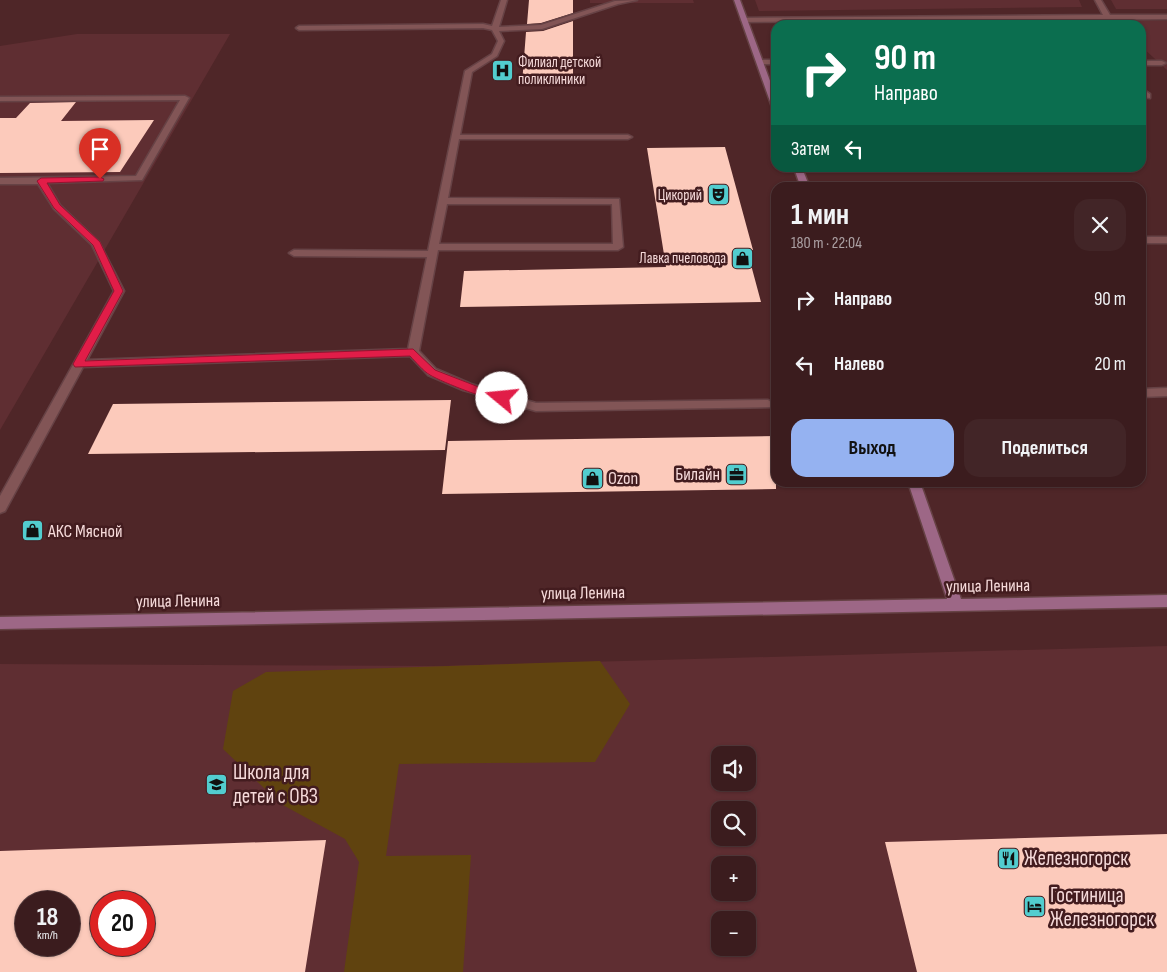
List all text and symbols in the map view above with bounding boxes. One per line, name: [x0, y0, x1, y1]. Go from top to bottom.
text: 90 m: [874, 37, 936, 80]
icon: right: [791, 40, 856, 105]
place label: Филиал детской поликлиники: [518, 53, 601, 89]
hospital icon: Филиал детской поликлиники: [490, 59, 514, 83]
text: Направо: [874, 80, 938, 107]
pin: [79, 128, 121, 179]
icon: arrive: [86, 135, 114, 163]
icon: left: [840, 135, 868, 163]
text: Затем: [791, 138, 830, 161]
theatre icon: Цикорий: [706, 183, 730, 207]
place label: Цикорий: [658, 186, 702, 205]
text: 1 мин: [791, 197, 849, 233]
button: close: [1074, 199, 1126, 251]
text: 180 m · 22:04: [791, 234, 862, 253]
shop icon: Лавка пчеловода: [730, 246, 754, 270]
place label: Лавка пчеловода: [639, 249, 726, 268]
icon: right: [791, 286, 819, 314]
text: Направо: [834, 288, 892, 311]
text: 90 m: [1094, 288, 1126, 311]
icon: left: [791, 351, 819, 379]
text: Налево: [834, 353, 884, 376]
text: 20 m: [1094, 353, 1126, 376]
position arrow: [475, 371, 527, 423]
button: Выход: [791, 419, 954, 477]
button: Поделиться: [964, 419, 1126, 477]
office icon: Билайн: [724, 462, 748, 486]
place label: Билайн: [675, 464, 720, 485]
shop icon: Ozon: [580, 466, 604, 490]
place label: Ozon: [608, 468, 638, 489]
shop icon: АКС Мясной: [20, 519, 44, 543]
place label: АКС Мясной: [47, 521, 122, 542]
street label: улица Ленина: [946, 575, 1030, 597]
street label: улица Ленина: [541, 582, 625, 604]
street label: улица Ленина: [136, 590, 220, 612]
map controls: [711, 746, 756, 956]
button: sound: [711, 746, 756, 791]
place label: Школа для детей с ОВЗ: [233, 760, 318, 809]
school or university icon: Школа для детей с ОВЗ: [205, 772, 229, 796]
button: search: [711, 801, 756, 846]
restaurant icon: Железногорск: [996, 846, 1020, 870]
place label: Железногорск: [1024, 846, 1128, 871]
button: +: [711, 856, 756, 901]
place label: Гостиница Железногорск: [1050, 883, 1154, 932]
speed limit sign: 20: [90, 891, 155, 956]
hotel icon: Гостиница Железногорск: [1022, 895, 1046, 919]
text: 18: [37, 902, 58, 933]
button: −: [711, 911, 756, 956]
text: km/h: [37, 928, 58, 943]

